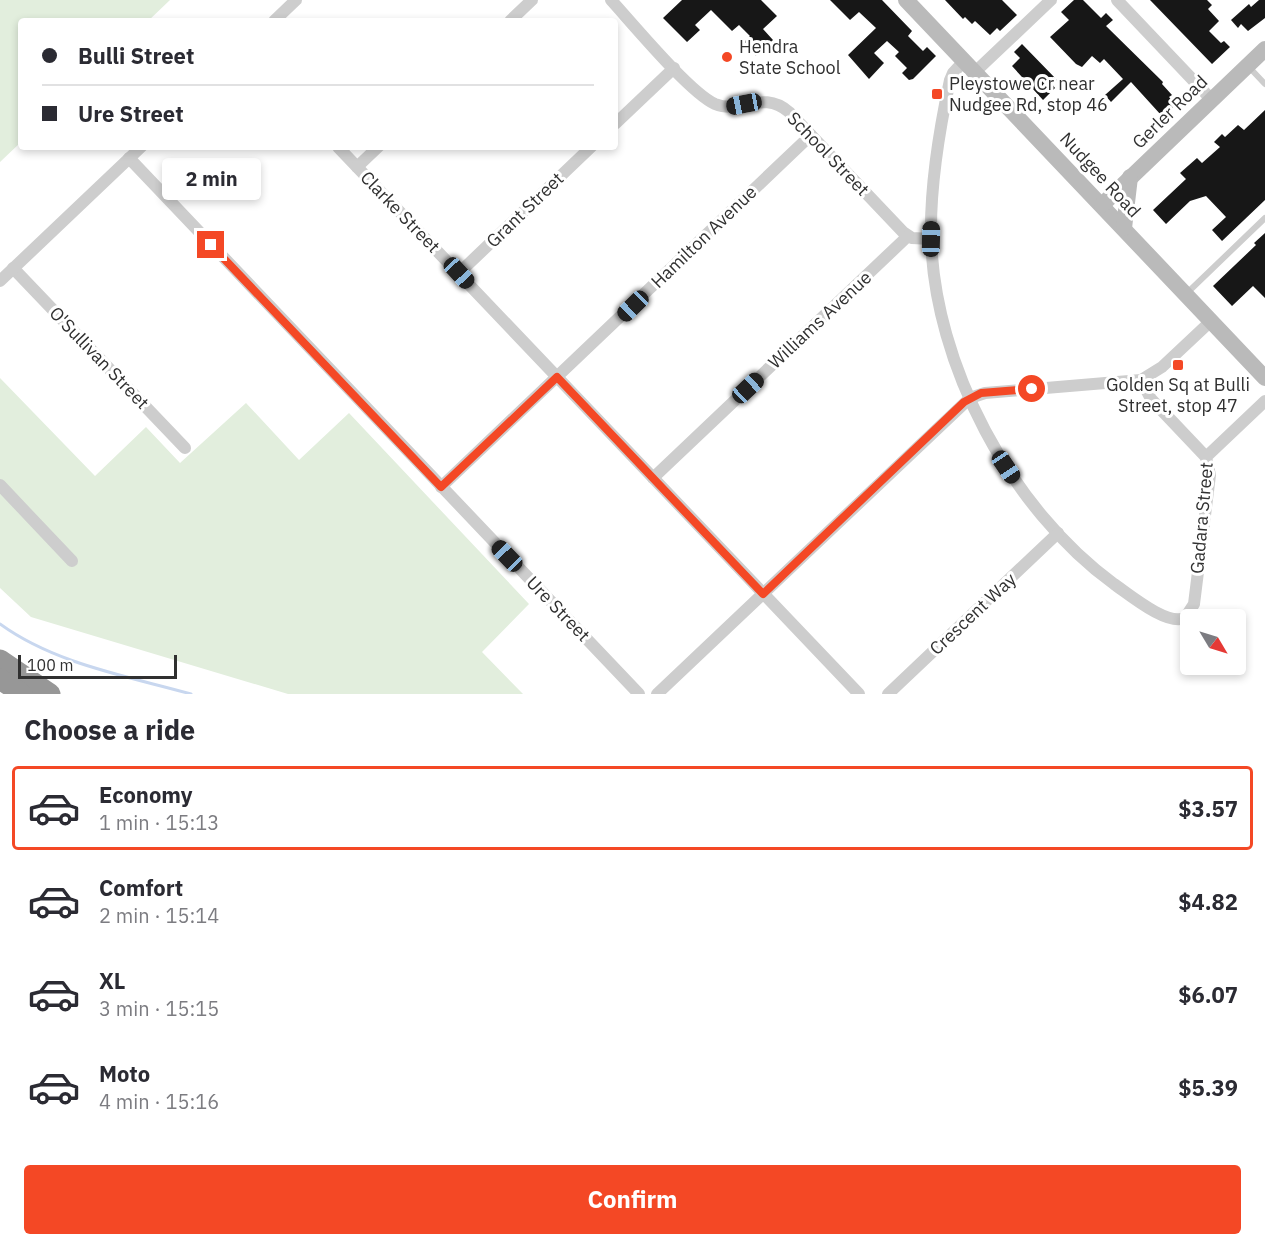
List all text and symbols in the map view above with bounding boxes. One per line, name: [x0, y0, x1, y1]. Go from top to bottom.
place label: Hendra State School: [739, 35, 841, 79]
text: Bulli Street: [78, 41, 194, 70]
marker: Hendra State School: [720, 50, 734, 64]
street label: Gerler Road: [1127, 70, 1212, 153]
place label: Pleystowe Cr near Nudgee Rd, stop 46: [949, 72, 1108, 116]
marker: Pleystowe Cr near Nudgee Rd, stop 46: [930, 87, 944, 101]
car: [725, 92, 763, 116]
text: Ure Street: [78, 99, 184, 128]
street label: School Street: [782, 107, 874, 201]
street label: Nudgee Road: [1055, 127, 1146, 222]
callout: 2 min: [162, 158, 260, 200]
text: 2 min: [185, 165, 238, 192]
street label: Clarke Street: [356, 166, 445, 257]
street label: Grant Street: [481, 167, 568, 252]
street label: Hamilton Avenue: [646, 180, 761, 293]
car: [922, 221, 940, 257]
route end: [197, 231, 224, 258]
car: [440, 254, 478, 292]
street label: Williams Avenue: [763, 266, 876, 373]
car: [614, 287, 652, 325]
street label: O'Sullivan Street: [45, 301, 154, 414]
marker: Golden Sq at Bulli Street, stop 47: [1171, 358, 1185, 372]
car: [729, 369, 767, 407]
place label: Golden Sq at Bulli Street, stop 47: [1106, 373, 1250, 417]
route start: [1018, 375, 1045, 402]
car: [988, 447, 1024, 487]
street label: Gadara Street: [1185, 461, 1218, 575]
car: [488, 537, 526, 575]
street label: Crescent Way: [924, 568, 1021, 660]
street label: Ure Street: [522, 571, 595, 646]
north arrow: [1180, 609, 1246, 675]
map controls: [1180, 609, 1246, 675]
scale bar: [18, 652, 177, 680]
text: 100 m: [27, 655, 74, 675]
text: Choose a ride: [24, 712, 195, 747]
text: Economy: [99, 780, 193, 809]
icon: car: [27, 781, 81, 835]
text: $3.57: [1178, 794, 1238, 823]
text: 1 min · 15:13: [99, 809, 219, 836]
text: Comfort: [99, 873, 183, 902]
icon: car: [27, 874, 81, 928]
text: $4.82: [1178, 887, 1238, 916]
text: 2 min · 15:14: [99, 902, 219, 929]
text: XL: [99, 966, 125, 995]
icon: car: [27, 967, 81, 1021]
text: $6.07: [1178, 980, 1238, 1009]
text: 3 min · 15:15: [99, 995, 219, 1022]
text: Moto: [99, 1059, 150, 1088]
icon: car: [27, 1060, 81, 1114]
text: $5.39: [1178, 1073, 1238, 1102]
text: 4 min · 15:16: [99, 1088, 219, 1115]
button: Confirm: [24, 1165, 1241, 1234]

